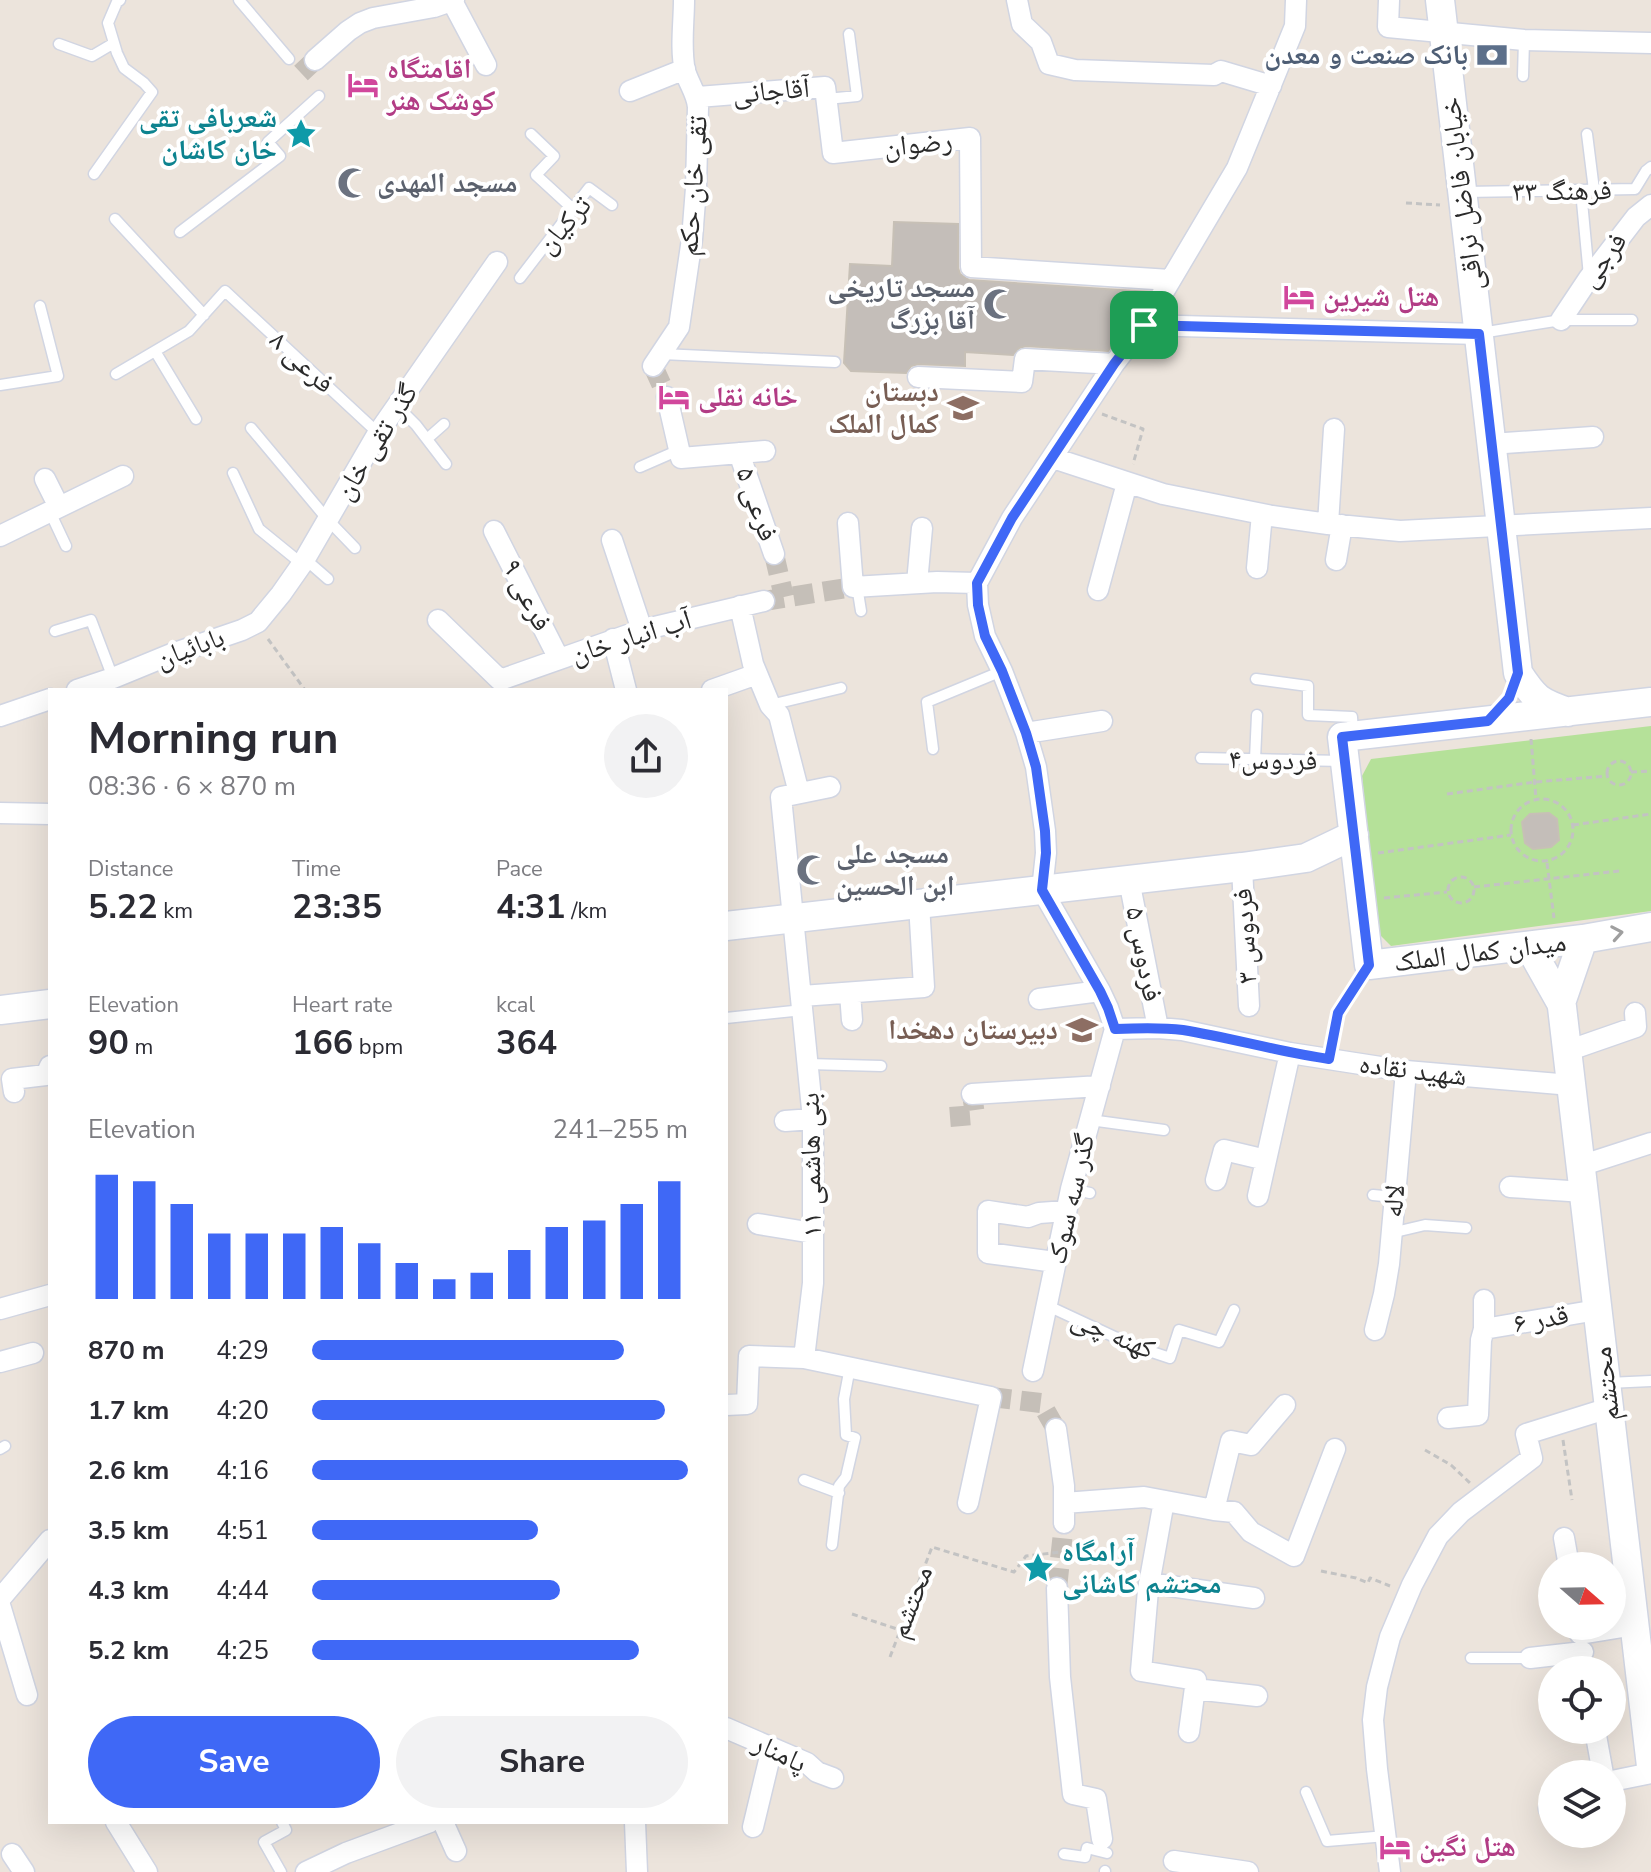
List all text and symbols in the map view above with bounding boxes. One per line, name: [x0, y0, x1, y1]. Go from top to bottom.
place label: بانک صنعت و معدن: [1264, 36, 1468, 74]
bank icon: بانک صنعت و معدن: [1475, 38, 1509, 72]
place label: اقامتگاه کوشک هنر: [386, 50, 495, 120]
hotel icon: اقامتگاه کوشک هنر: [346, 68, 380, 102]
street label: آقاجانی: [731, 69, 812, 113]
street label: خیابان فاضل نراقی: [1431, 95, 1493, 293]
place label: شعربافی تقی خان کاشان: [139, 99, 277, 169]
street label: تقی خان حکم: [669, 114, 717, 258]
place icon: شعربافی تقی خان کاشان: [284, 117, 318, 151]
street label: رضوان: [882, 121, 954, 167]
place label: مسجد المهدی: [377, 164, 517, 202]
mosque icon: مسجد المهدی: [336, 166, 370, 200]
street label: فرهنگ ۳۳: [1512, 171, 1612, 211]
street label: ترکیان: [528, 188, 600, 262]
street label: فرجی: [1570, 225, 1636, 295]
place label: مسجد تاریخی آقا بزرگ: [827, 269, 975, 339]
place label: هتل شیرین: [1323, 278, 1439, 316]
hotel icon: هتل شیرین: [1282, 280, 1316, 314]
mosque icon: مسجد تاریخی آقا بزرگ: [982, 287, 1016, 321]
pin: [1110, 291, 1178, 359]
icon: arrive: [1122, 303, 1166, 347]
street label: فرعی ۸: [261, 322, 343, 402]
place label: دبستان کمال الملک: [828, 373, 939, 443]
street label: گذر تقی خان: [325, 376, 427, 508]
place label: خانه نقلی: [698, 378, 798, 416]
hotel icon: خانه نقلی: [657, 380, 691, 414]
school or university icon: دبستان کمال الملک: [946, 391, 980, 425]
street label: فرعی ۵: [727, 462, 787, 546]
street label: فرعی ۹: [493, 552, 561, 638]
street label: آب انبار خان: [566, 600, 697, 673]
street label: بابائیان: [150, 618, 230, 678]
text: Morning run: [88, 709, 338, 769]
button: share: [604, 714, 688, 798]
street label: فردوس۴: [1228, 740, 1318, 780]
text: 08:36 · 6 × 870 m: [88, 769, 296, 804]
place label: مسجد علی ابن الحسین: [836, 835, 955, 905]
mosque icon: مسجد علی ابن الحسین: [795, 853, 829, 887]
text: Distance: [88, 854, 173, 884]
text: Time: [292, 854, 341, 884]
text: Pace: [496, 854, 543, 884]
text: 5.22: [88, 884, 158, 930]
text: 23:35: [292, 884, 382, 930]
text: 4:31: [496, 884, 566, 930]
street label: فردوس ۳: [1224, 887, 1266, 985]
text: km: [158, 896, 193, 926]
text: /km: [566, 896, 607, 926]
street label: فردوس ۵: [1116, 903, 1172, 1005]
street label: میدان کمال الملک: [1392, 923, 1568, 981]
one-way arrow: [1610, 925, 1624, 942]
text: Elevation: [88, 990, 179, 1020]
text: Heart rate: [292, 990, 393, 1020]
text: kcal: [496, 990, 535, 1020]
place label: دبیرستان دهخدا: [888, 1011, 1058, 1049]
school or university icon: دبیرستان دهخدا: [1065, 1013, 1099, 1047]
text: 90: [88, 1020, 129, 1066]
text: 166: [292, 1020, 353, 1066]
text: 364: [496, 1020, 557, 1066]
text: m: [129, 1032, 153, 1062]
text: bpm: [353, 1032, 403, 1062]
street label: شهید نقاده: [1357, 1045, 1469, 1095]
street label: بنی هاشمی ۱۱: [791, 1092, 831, 1238]
text: Elevation: [88, 1112, 196, 1147]
text: 241–255 m: [552, 1112, 688, 1147]
street label: گذر سه سوک: [1038, 1130, 1105, 1268]
street label: لاله: [1374, 1183, 1414, 1219]
street label: قدر ۶: [1510, 1295, 1572, 1343]
street label: کهنه چی: [1065, 1299, 1161, 1369]
text: 870 m: [88, 1333, 165, 1368]
text: 4:29: [216, 1333, 269, 1368]
street label: محتشم: [1583, 1345, 1629, 1423]
text: 1.7 km: [88, 1393, 169, 1428]
text: 4:20: [216, 1393, 269, 1428]
text: 2.6 km: [88, 1453, 169, 1488]
text: 4:16: [216, 1453, 269, 1488]
text: 3.5 km: [88, 1513, 169, 1548]
text: 4:51: [216, 1513, 269, 1548]
place label: آرامگاه محتشم کاشانی: [1062, 1533, 1222, 1603]
place icon: آرامگاه محتشم کاشانی: [1021, 1551, 1055, 1585]
north arrow: [1538, 1552, 1626, 1640]
map controls: [1538, 1552, 1626, 1848]
street label: محتشم: [880, 1560, 942, 1644]
text: 4.3 km: [88, 1573, 169, 1608]
text: 4:44: [216, 1573, 269, 1608]
text: 5.2 km: [88, 1633, 169, 1668]
text: 4:25: [216, 1633, 269, 1668]
button: locate: [1538, 1656, 1626, 1744]
button: Save: [88, 1716, 380, 1808]
button: Share: [396, 1716, 688, 1808]
street label: پامنار: [746, 1723, 813, 1782]
button: layers: [1538, 1760, 1626, 1848]
place label: هتل نگین: [1419, 1828, 1516, 1866]
hotel icon: هتل نگین: [1378, 1830, 1412, 1864]

